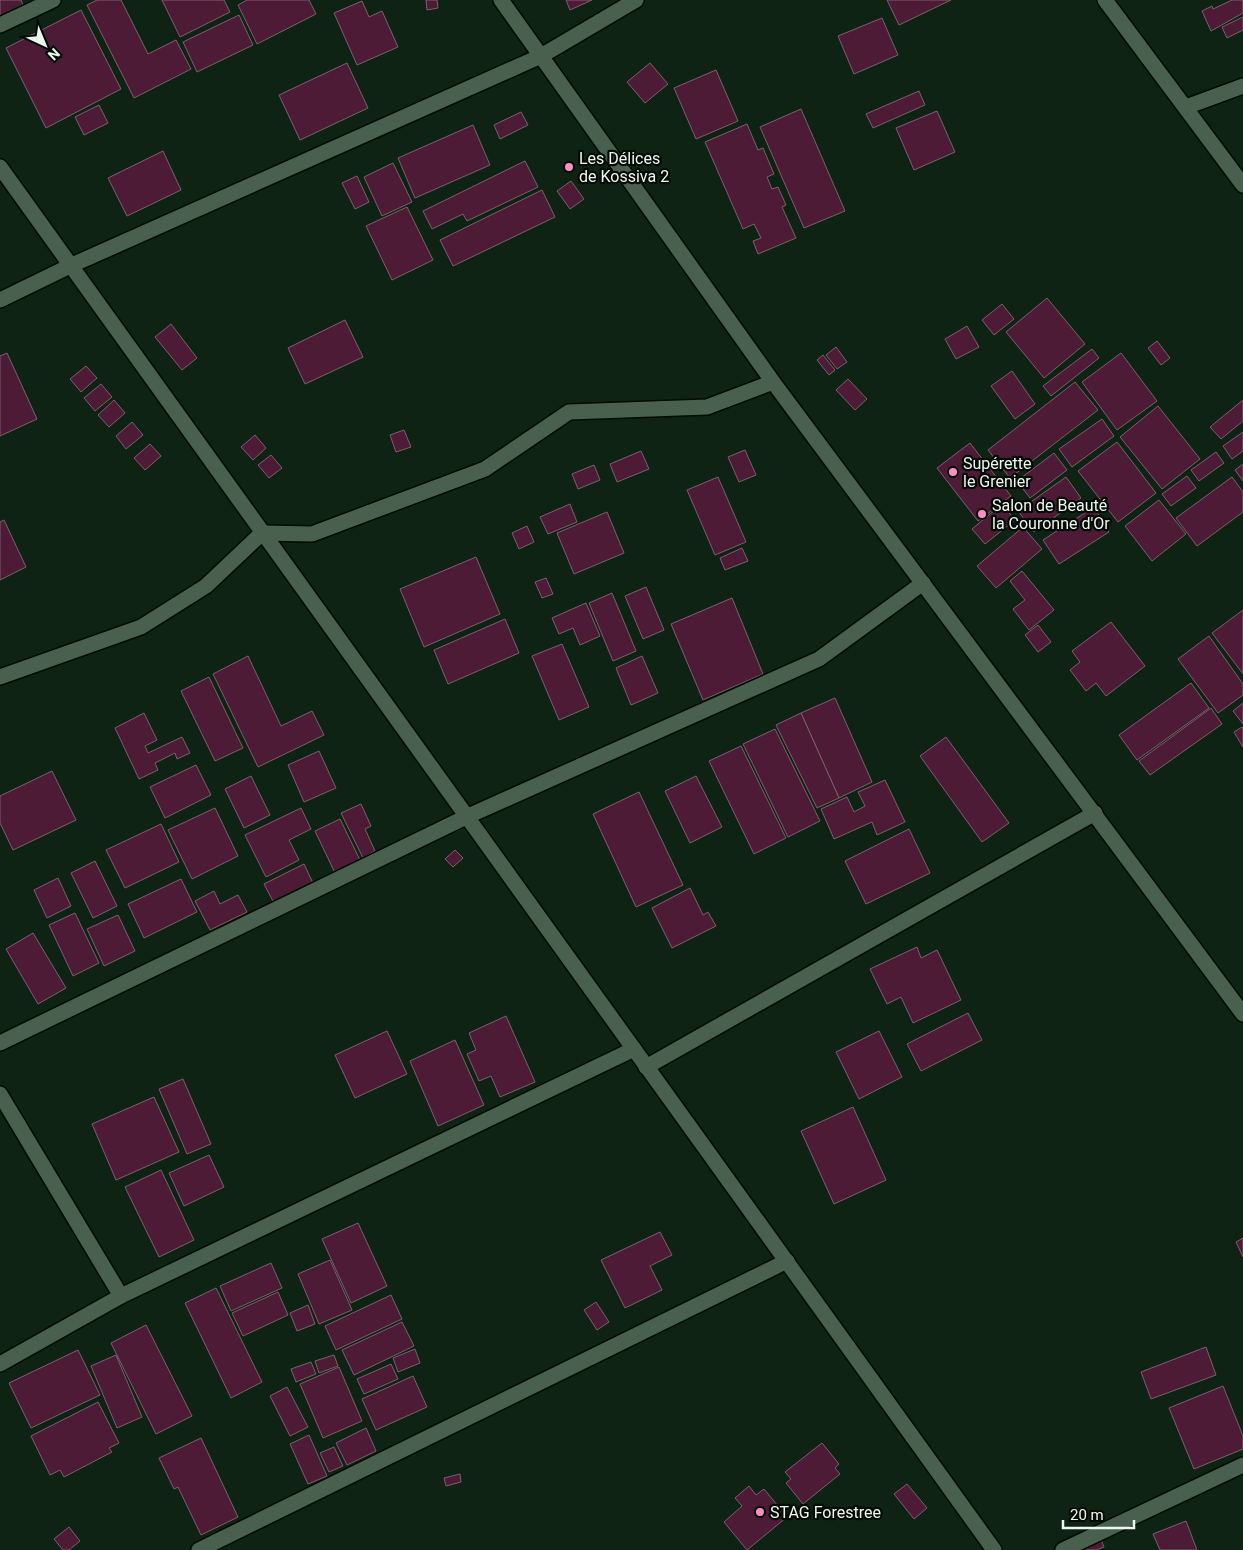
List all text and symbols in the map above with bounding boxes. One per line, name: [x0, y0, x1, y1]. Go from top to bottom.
north arrow: [20, 20, 70, 70]
text: N: [45, 45, 63, 64]
place label: Les Délices de Kossiva 2: [579, 149, 669, 186]
marker: Les Délices de Kossiva 2: [563, 161, 575, 173]
place label: Supérette le Grenier: [963, 454, 1032, 491]
marker: Supérette le Grenier: [947, 466, 959, 478]
place label: Salon de Beauté la Couronne d'Or: [992, 496, 1110, 533]
marker: Salon de Beauté la Couronne d'Or: [976, 508, 988, 520]
scale bar: [1063, 1498, 1134, 1530]
place label: STAG Forestree: [770, 1503, 881, 1522]
marker: STAG Forestree: [754, 1506, 766, 1518]
text: 20 m: [1070, 1506, 1104, 1524]

